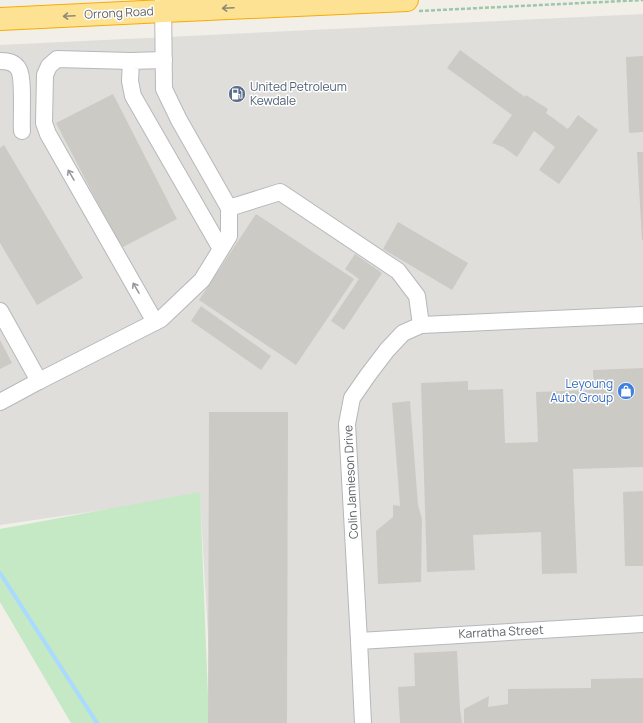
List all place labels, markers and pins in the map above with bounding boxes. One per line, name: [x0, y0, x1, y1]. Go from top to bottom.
place label: United Petroleum Kewdale: [250, 78, 347, 109]
fuel station icon: United Petroleum Kewdale: [227, 84, 247, 104]
place label: Leyoung Auto Group: [550, 375, 613, 406]
shop icon: Leyoung Auto Group: [616, 381, 636, 401]

